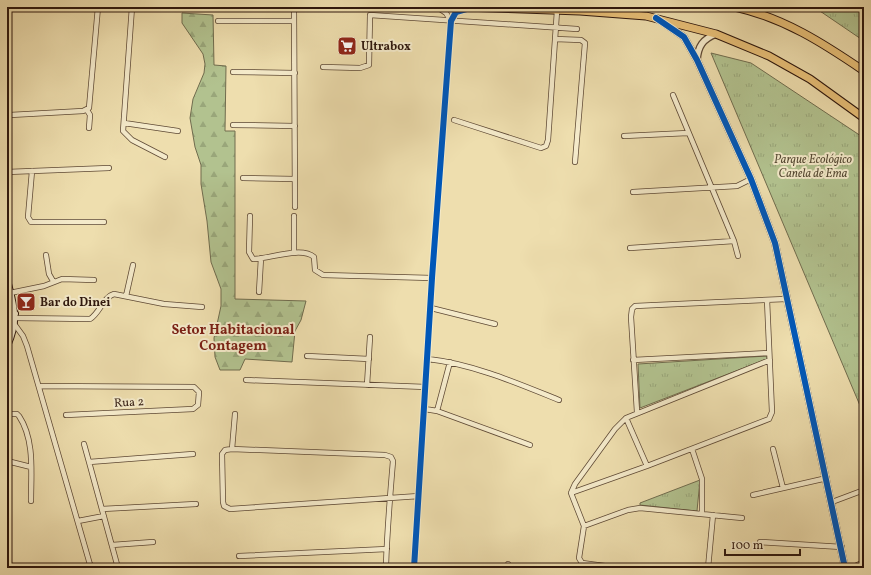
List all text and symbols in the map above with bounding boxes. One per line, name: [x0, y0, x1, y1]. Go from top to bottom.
supermarket icon: Ultrabox: [336, 35, 358, 57]
place label: Ultrabox: [361, 39, 411, 55]
park label: Parque Ecológico Canela de Ema: [774, 152, 853, 182]
bar icon: Bar do Dinei: [15, 291, 37, 313]
place label: Bar do Dinei: [40, 295, 110, 311]
district label: Setor Habitacional Contagem: [171, 321, 295, 356]
street label: Rua 2: [114, 394, 144, 412]
scale bar: [725, 531, 800, 557]
text: 100 m: [731, 538, 764, 554]

